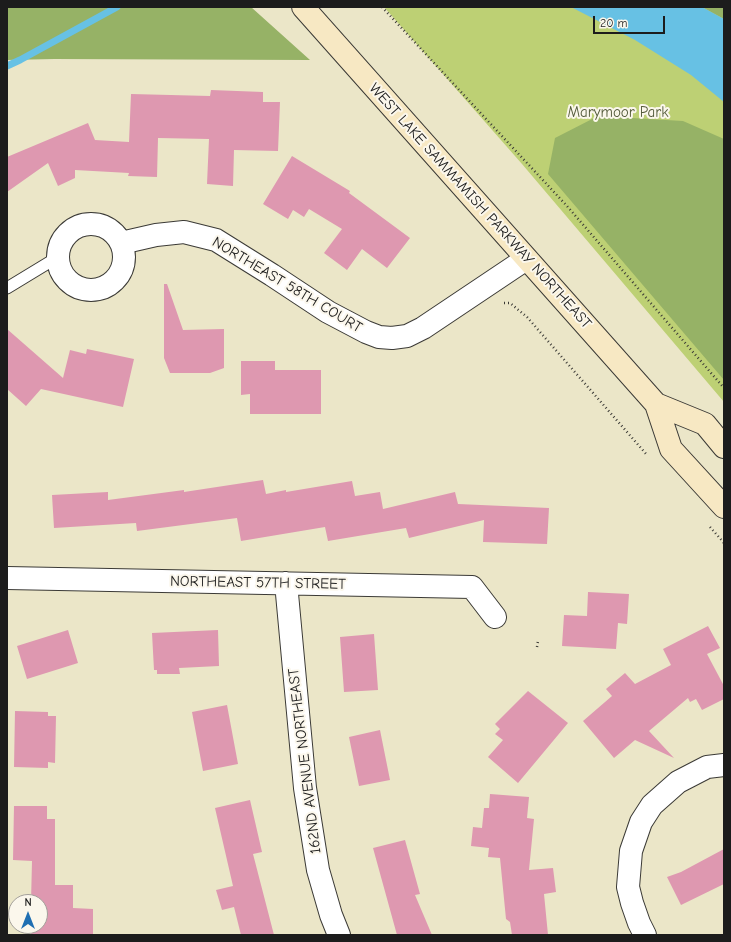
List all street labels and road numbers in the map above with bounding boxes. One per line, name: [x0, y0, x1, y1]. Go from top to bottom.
street label: WEST LAKE SAMMAMISH PARKWAY NORTHEAST: [365, 80, 595, 332]
street label: NORTHEAST 58TH COURT: [209, 233, 365, 337]
street label: NORTHEAST 57TH STREET: [170, 572, 346, 594]
street label: 162ND AVENUE NORTHEAST: [285, 667, 325, 855]

